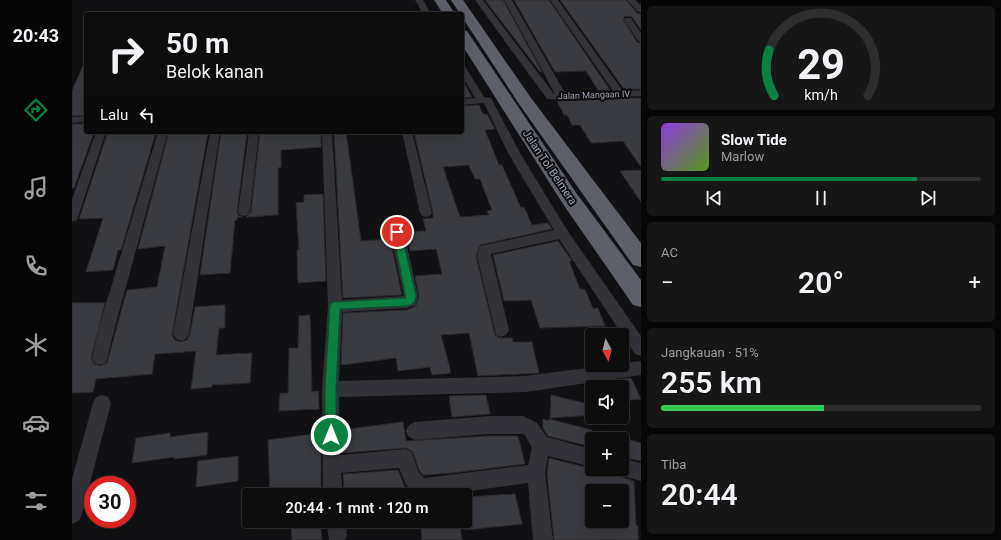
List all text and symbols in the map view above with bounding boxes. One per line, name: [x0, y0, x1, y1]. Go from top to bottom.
text: 20:43: [13, 25, 59, 46]
text: 50 m: [166, 27, 229, 60]
icon: right: [100, 28, 152, 80]
text: 29: [797, 40, 845, 89]
text: Belok kanan: [166, 61, 264, 82]
text: km/h: [804, 87, 838, 103]
street label: Jalan Mangaan IV: [558, 89, 630, 101]
icon: directions: [22, 96, 50, 124]
icon: left: [136, 104, 158, 126]
text: Lalu: [100, 106, 128, 124]
street label: Jalan Tol Belmera: [520, 127, 579, 207]
text: Slow Tide: [721, 131, 787, 149]
text: Marlow: [721, 149, 764, 164]
icon: music: [22, 174, 50, 202]
icon: previous: [703, 187, 725, 209]
icon: pause: [810, 187, 832, 209]
icon: next: [917, 187, 939, 209]
pin: [380, 215, 414, 249]
icon: arrive: [386, 221, 408, 243]
text: AC: [661, 245, 678, 260]
icon: phone: [22, 252, 50, 280]
text: 20°: [798, 265, 844, 300]
text: −: [661, 270, 674, 295]
text: +: [969, 270, 981, 295]
north arrow: [585, 328, 629, 372]
map controls: [585, 328, 629, 528]
icon: climate: [22, 331, 50, 359]
text: Jangkauan · 51%: [661, 345, 759, 360]
text: 255 km: [661, 365, 762, 400]
button: sound: [585, 380, 629, 424]
icon: car: [22, 409, 50, 437]
position arrow: [310, 414, 352, 456]
button: +: [585, 432, 629, 476]
text: Tiba: [661, 457, 686, 472]
speed limit sign: 30: [84, 476, 136, 528]
text: 20:44: [661, 477, 738, 512]
button: −: [585, 484, 629, 528]
icon: filters: [22, 487, 50, 515]
text: 20:44 · 1 mnt · 120 m: [285, 499, 429, 517]

